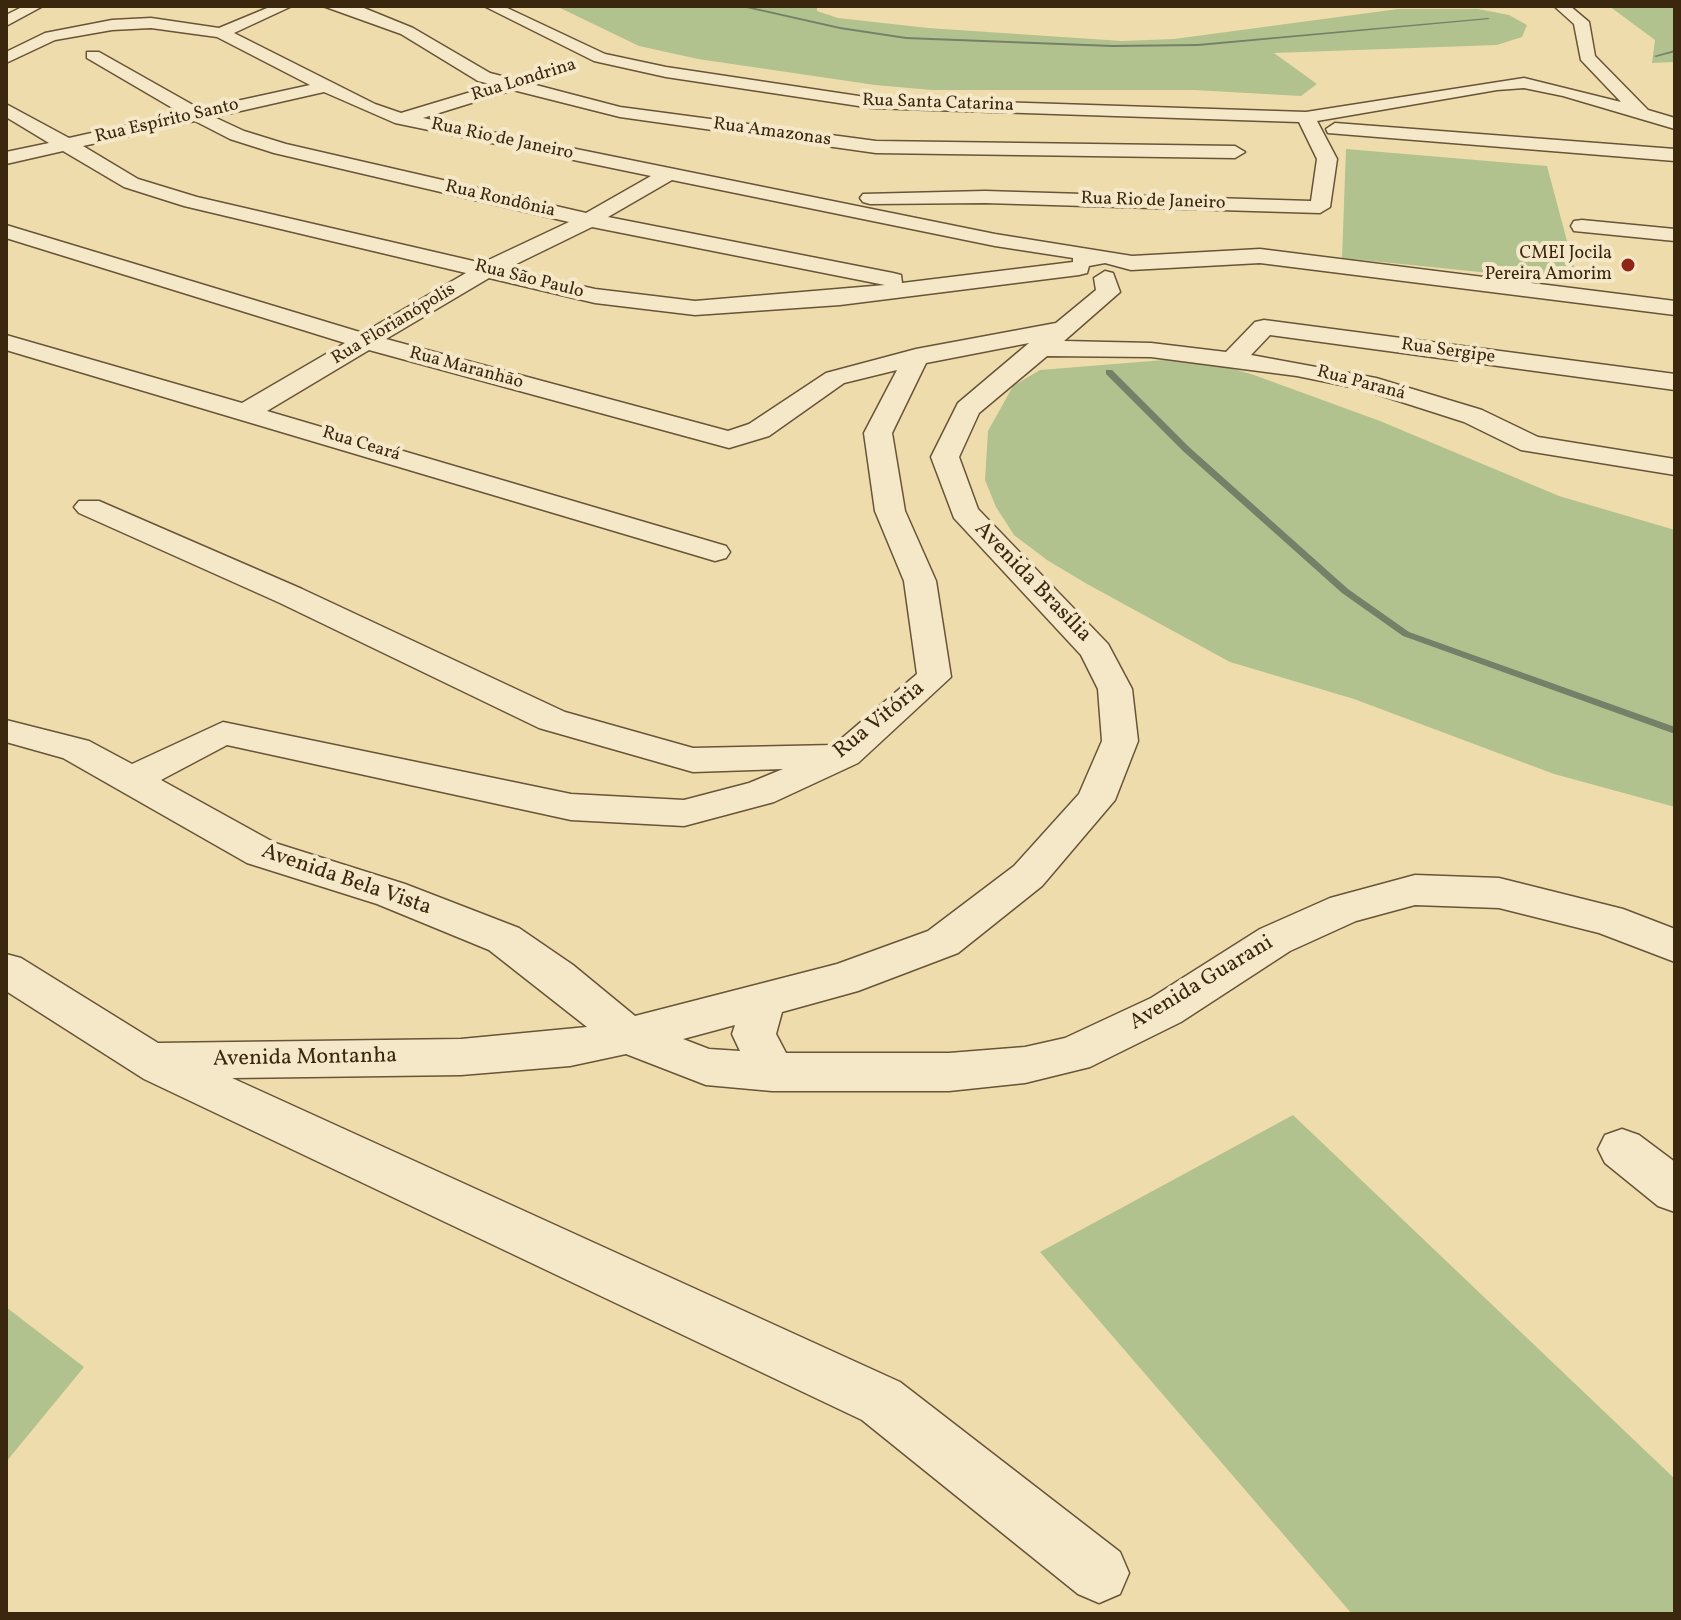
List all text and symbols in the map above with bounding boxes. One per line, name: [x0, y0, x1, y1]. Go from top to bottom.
street label: Rua Londrina: [469, 55, 579, 107]
street label: Rua Santa Catarina: [862, 91, 1014, 117]
street label: Rua Espírito Santo: [93, 95, 241, 149]
street label: Rua Rio de Janeiro: [429, 114, 575, 166]
street label: Rua Amazonas: [712, 114, 832, 152]
street label: Rua Rondônia: [443, 177, 557, 223]
street label: Rua Rio de Janeiro: [1080, 189, 1226, 215]
place label: CMEI Jocila Pereira Amorim: [1485, 244, 1612, 286]
street label: Rua São Paulo: [472, 256, 586, 304]
marker: CMEI Jocila Pereira Amorim: [1619, 256, 1637, 274]
street label: Rua Florianópolis: [328, 280, 460, 370]
street label: Rua Sergipe: [1400, 335, 1496, 369]
street label: Rua Maranhão: [407, 343, 525, 395]
street label: Rua Paraná: [1314, 362, 1408, 406]
street label: Rua Ceará: [319, 423, 403, 467]
street label: Avenida Brasília: [968, 517, 1096, 649]
street label: Rua Vitória: [829, 676, 931, 766]
street label: Avenida Bela Vista: [257, 839, 435, 923]
street label: Avenida Guarani: [1125, 931, 1279, 1037]
street label: Avenida Montanha: [213, 1044, 397, 1074]

